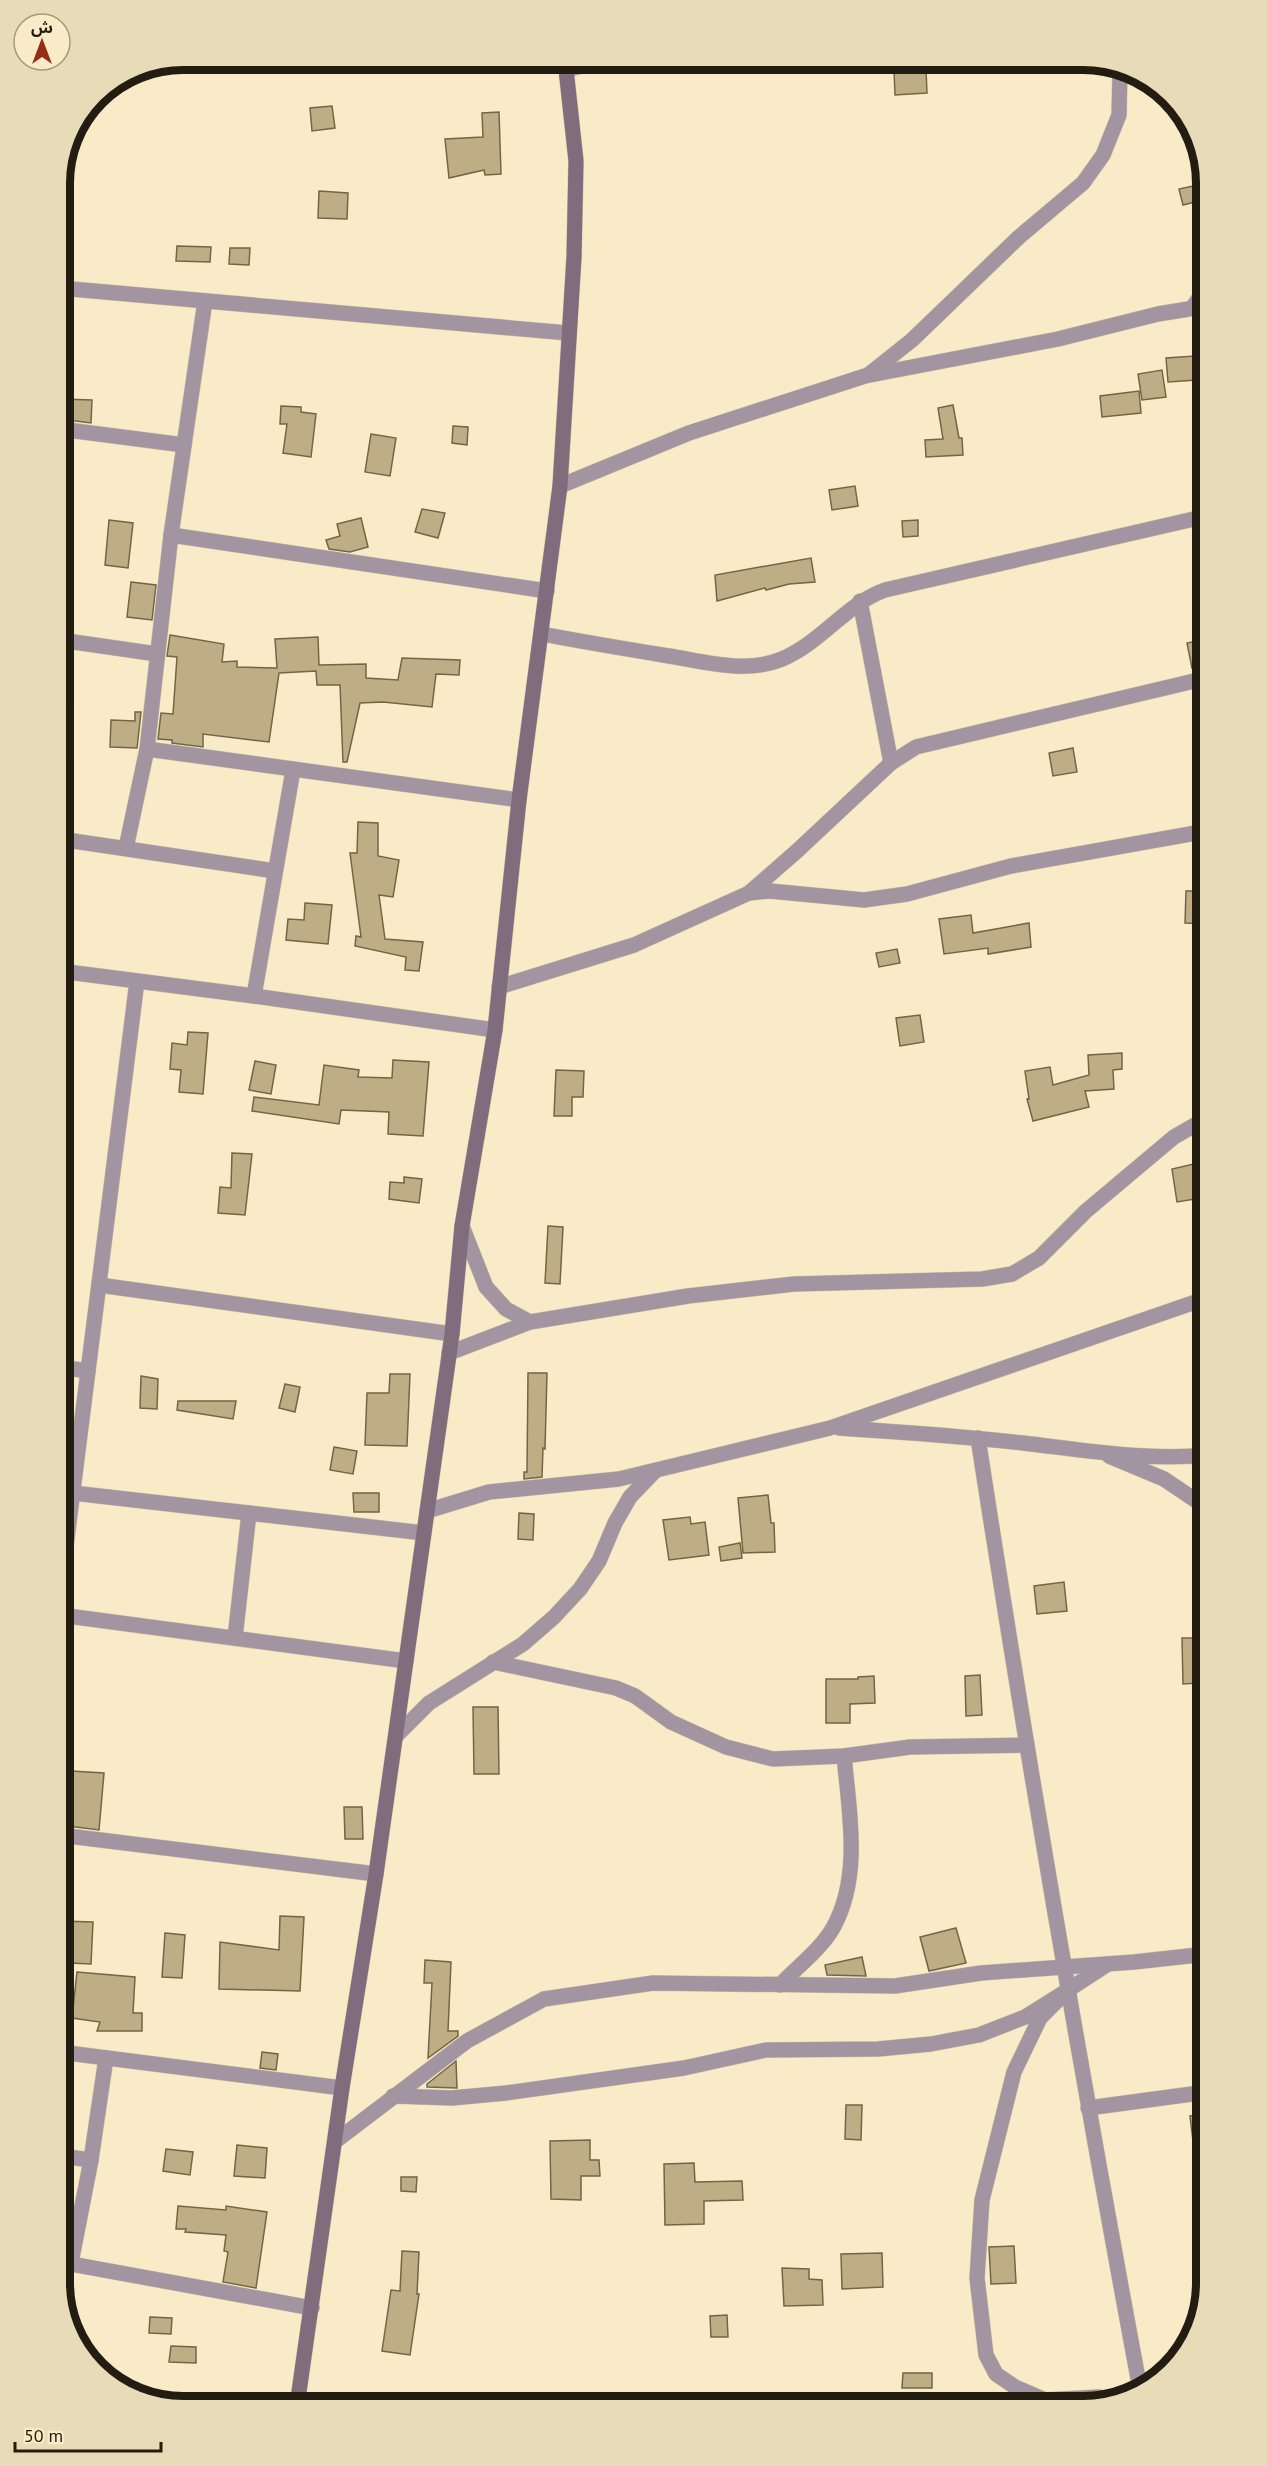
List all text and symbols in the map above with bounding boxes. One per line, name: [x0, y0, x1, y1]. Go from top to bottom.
north arrow: [12, 12, 72, 72]
text: ش: [31, 17, 53, 37]
scale bar: [15, 2415, 160, 2453]
text: 50 m: [24, 2424, 63, 2447]

